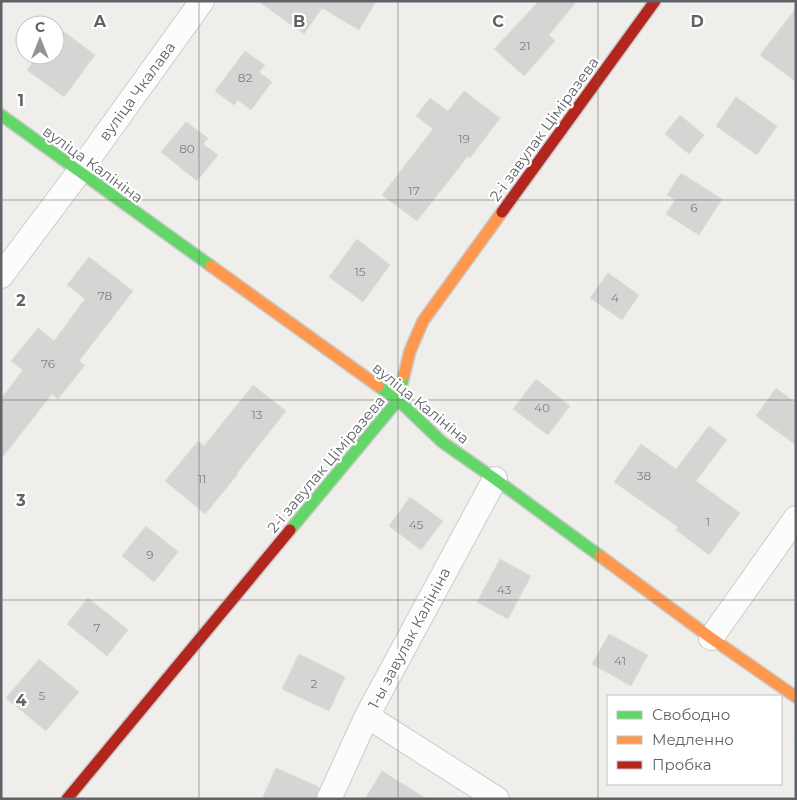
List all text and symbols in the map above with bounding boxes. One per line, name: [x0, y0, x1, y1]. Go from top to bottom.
text: A: [93, 12, 107, 31]
text: B: [293, 12, 305, 31]
text: C: [492, 12, 504, 31]
text: D: [690, 12, 704, 31]
north arrow: [15, 15, 65, 65]
text: С: [35, 18, 45, 36]
street label: вуліца Чкалава: [95, 38, 179, 144]
house number: 21: [519, 38, 531, 53]
street label: 2-і завулак Ціміразева: [485, 53, 603, 205]
house number: 82: [238, 70, 252, 85]
text: 1: [18, 91, 24, 110]
street label: вуліца Калініна: [39, 121, 147, 207]
house number: 19: [458, 131, 470, 146]
house number: 80: [179, 141, 195, 156]
house number: 17: [408, 183, 420, 198]
house number: 6: [690, 200, 698, 215]
house number: 15: [354, 264, 366, 279]
house number: 78: [98, 288, 113, 303]
house number: 4: [611, 290, 619, 305]
text: 2: [16, 291, 26, 310]
house number: 76: [41, 356, 55, 371]
street label: вуліца Калініна: [369, 358, 473, 448]
street label: 2-і завулак Ціміразева: [263, 391, 389, 537]
house number: 40: [534, 400, 550, 415]
house number: 13: [251, 407, 263, 422]
house number: 38: [637, 468, 652, 483]
house number: 11: [198, 471, 206, 486]
text: 3: [15, 491, 26, 510]
house number: 1: [706, 514, 710, 529]
house number: 45: [409, 517, 424, 532]
house number: 9: [146, 547, 154, 562]
street label: 1-ы завулак Калініна: [364, 564, 454, 712]
house number: 43: [497, 582, 511, 597]
house number: 7: [93, 620, 101, 635]
house number: 41: [614, 653, 626, 668]
house number: 2: [311, 676, 318, 691]
house number: 5: [39, 688, 46, 703]
text: 4: [15, 691, 27, 710]
legend: [607, 695, 782, 785]
text: Свободно: [652, 705, 730, 724]
text: Медленно: [652, 730, 734, 749]
text: Пробка: [652, 755, 711, 774]

